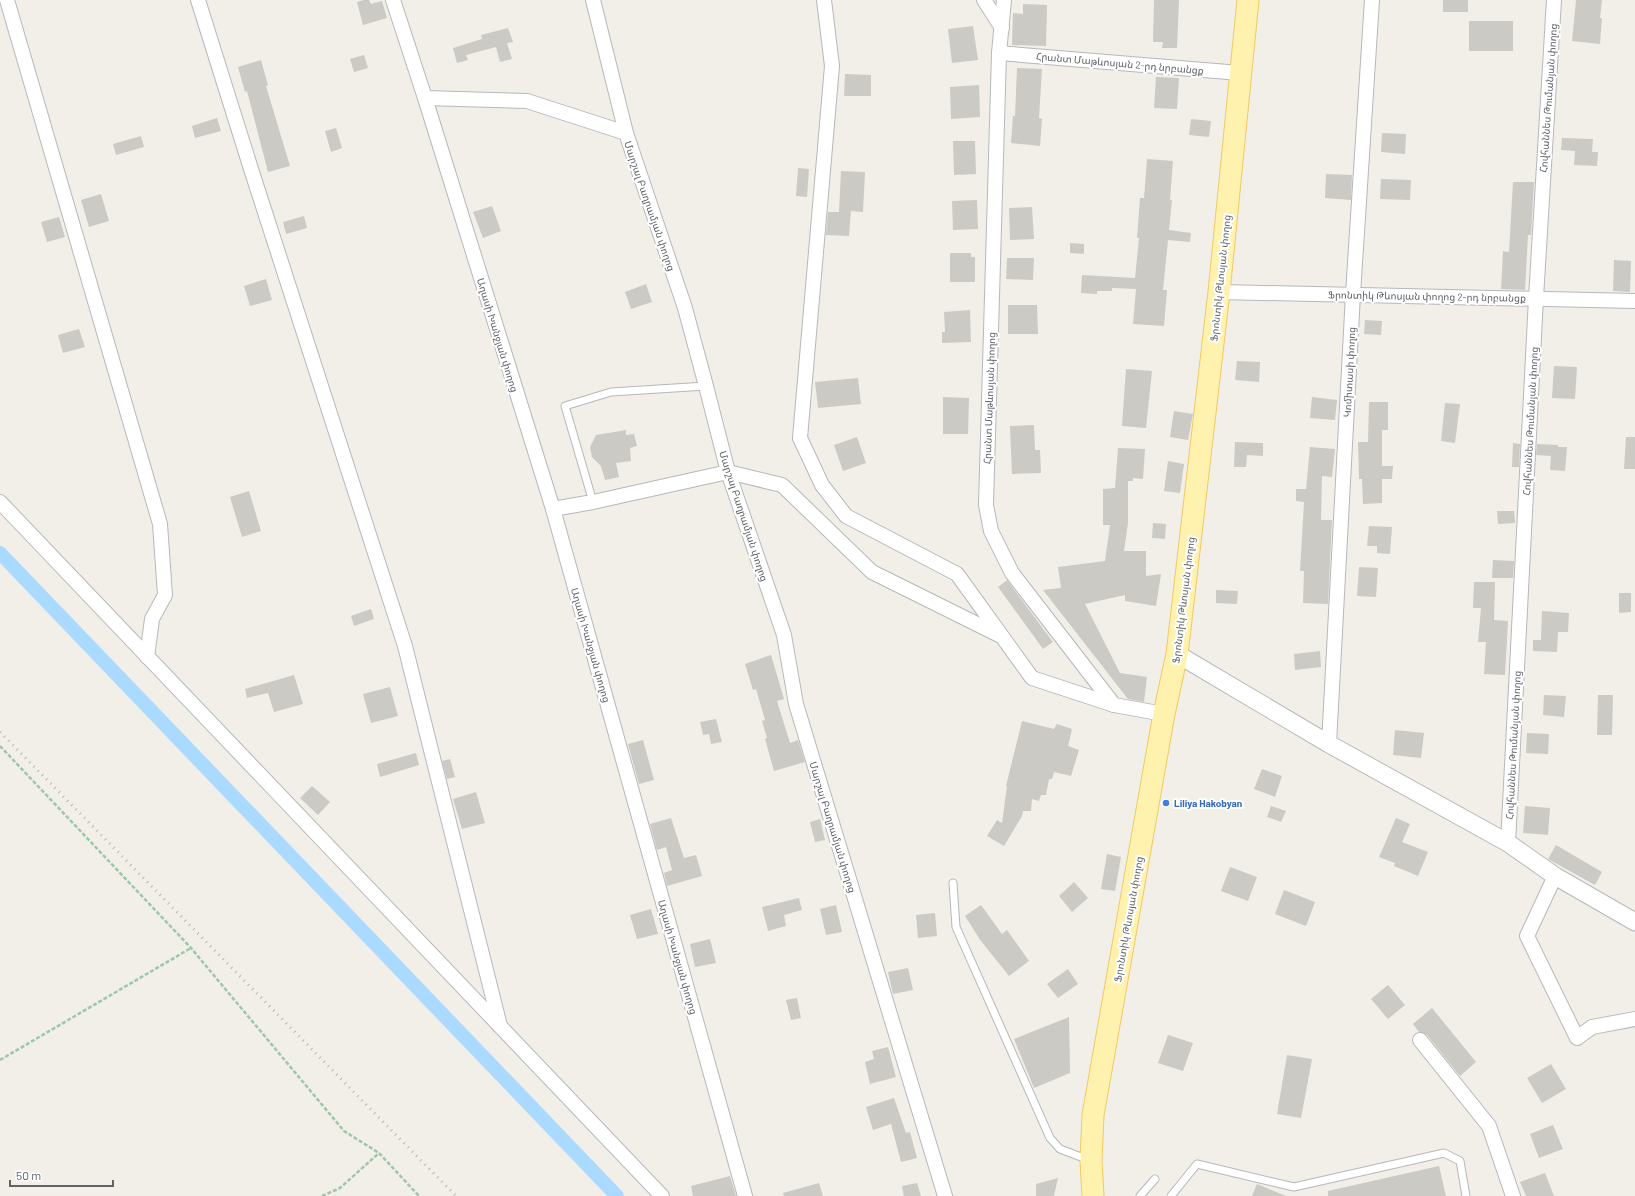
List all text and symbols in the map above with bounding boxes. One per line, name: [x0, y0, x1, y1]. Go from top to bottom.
street label: Հովհաննես Թումանյան փողոց: [1537, 23, 1559, 173]
street label: Հրանտ Մաթևոսյան 2-րդ նրբանցք: [1036, 50, 1204, 76]
street label: Մարշալ Բաղրամյան փողոց: [622, 139, 678, 273]
street label: Ֆրոնտիկ Թևոսյան փողոց: [1207, 214, 1233, 342]
street label: Աղասի Խանջյան փողոց: [475, 276, 521, 394]
street label: Ֆրոնտիկ Թևոսյան փողոց 2-րդ նրբանցք: [1328, 288, 1526, 304]
street label: Կոմիտասի փողոց: [1341, 326, 1357, 418]
street label: Հրանտ Մաթևոսյան փողոց: [981, 332, 997, 464]
street label: Հովհաննես Թումանյան փողոց: [1520, 346, 1540, 496]
street label: Մարշալ Բաղրամյան փողոց: [717, 449, 771, 583]
street label: Ֆրոնտիկ Թևոսյան փողոց: [1169, 536, 1197, 664]
street label: Աղասի Խանջյան փողոց: [569, 586, 613, 704]
street label: Հովհաննես Թումանյան փողոց: [1503, 670, 1523, 820]
street label: Մարշալ Բաղրամյան փողոց: [807, 760, 859, 894]
place label: Liliya Hakobyan: [1174, 797, 1242, 809]
marker: Liliya Hakobyan: [1161, 798, 1171, 808]
street label: Ֆրոնտիկ Թևոսյան փողոց: [1111, 855, 1145, 983]
street label: Աղասի Խանջյան փողոց: [656, 898, 700, 1016]
scale bar: [10, 1162, 113, 1188]
text: 50 m: [16, 1168, 41, 1182]

